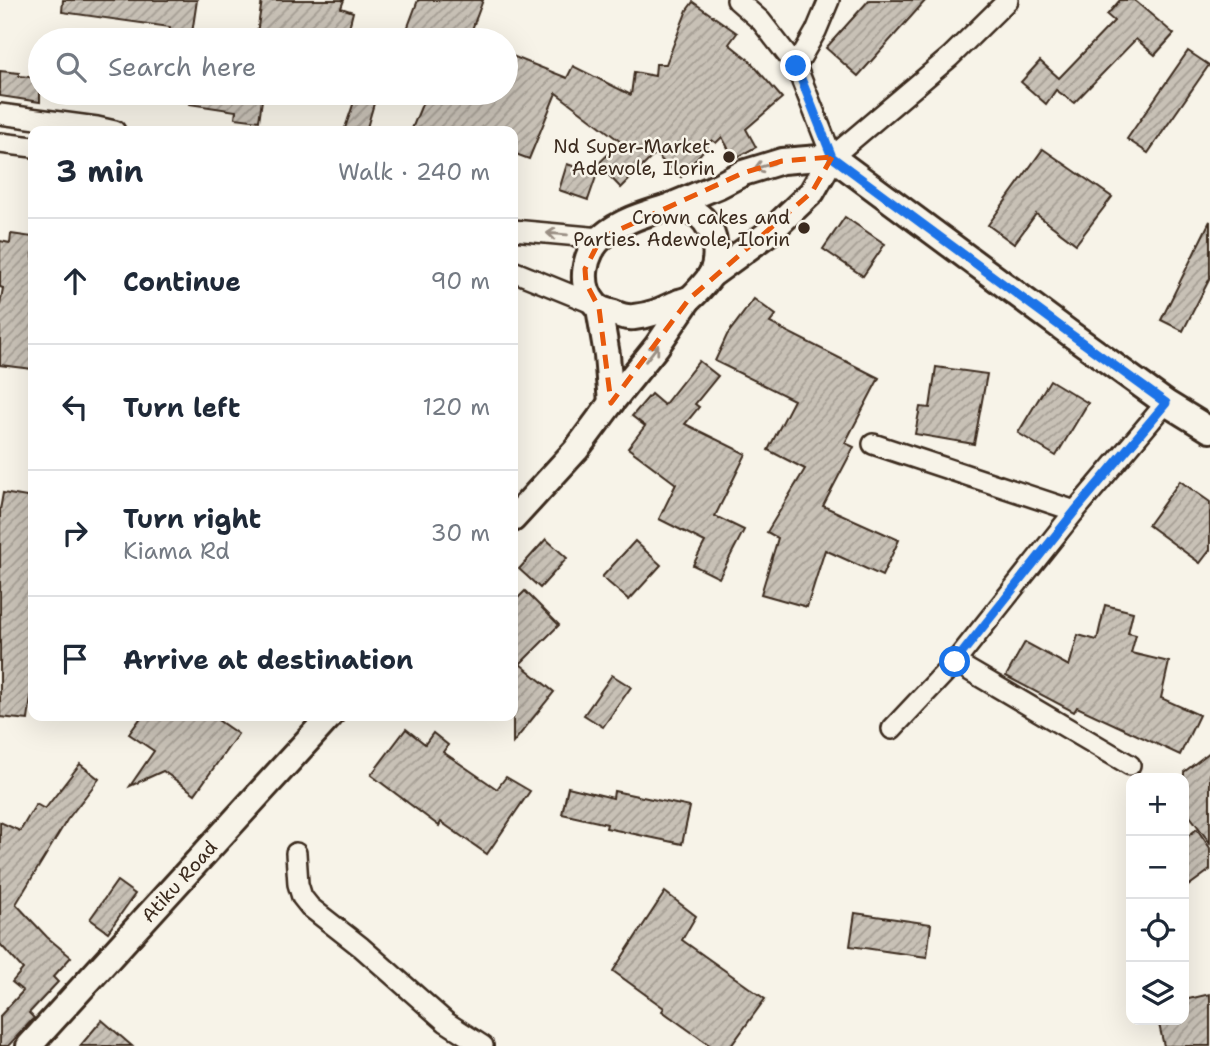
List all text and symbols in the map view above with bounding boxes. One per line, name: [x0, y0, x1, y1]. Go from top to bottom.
search box: [28, 28, 518, 105]
icon: search: [52, 48, 90, 86]
text: Search here: [108, 49, 257, 84]
route end: [780, 50, 811, 81]
place label: Nd Super-Market. Adewole, Ilorin: [553, 134, 715, 181]
marker: Nd Super-Market. Adewole, Ilorin: [721, 149, 737, 165]
text: 3 min: [56, 151, 143, 192]
text: Walk · 240 m: [338, 157, 490, 187]
one-way arrow: [754, 161, 776, 174]
place label: Crown cakes and Parties. Adewole, Ilorin: [573, 205, 790, 252]
marker: Crown cakes and Parties. Adewole, Ilorin: [796, 220, 812, 236]
one-way arrow: [546, 227, 568, 240]
icon: ahead: [56, 262, 94, 300]
text: Continue: [123, 264, 241, 299]
text: 90 m: [430, 266, 490, 296]
one-way arrow: [645, 344, 660, 362]
icon: left: [56, 388, 94, 426]
text: Turn left: [123, 390, 240, 425]
text: 120 m: [422, 392, 490, 422]
text: Turn right: [123, 501, 261, 536]
icon: right: [56, 514, 94, 552]
text: 30 m: [431, 518, 490, 548]
text: Kiama Rd: [123, 536, 230, 566]
icon: arrive: [56, 640, 94, 678]
text: Arrive at destination: [123, 642, 413, 677]
route start: [939, 646, 970, 677]
map controls: [1126, 773, 1189, 1025]
button: +: [1126, 773, 1189, 836]
street label: Atiku Road: [136, 835, 223, 928]
button: −: [1126, 836, 1189, 899]
button: locate: [1126, 899, 1189, 962]
button: layers: [1126, 962, 1189, 1025]

